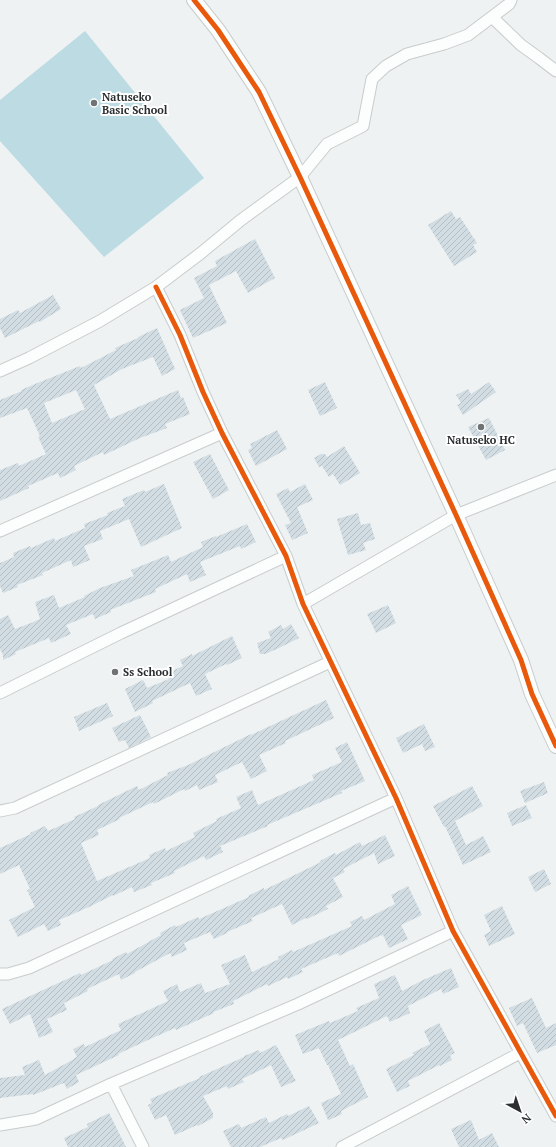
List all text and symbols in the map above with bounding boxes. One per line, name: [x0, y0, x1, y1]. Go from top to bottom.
place label: Natuseko Basic School: [102, 90, 168, 117]
marker: Natuseko Basic School: [89, 98, 99, 108]
marker: Natuseko HC: [476, 422, 486, 432]
place label: Natuseko HC: [447, 433, 515, 447]
place label: Ss School: [123, 665, 173, 679]
marker: Ss School: [110, 667, 120, 677]
north arrow: [500, 1091, 540, 1131]
text: N: [518, 1111, 534, 1127]

